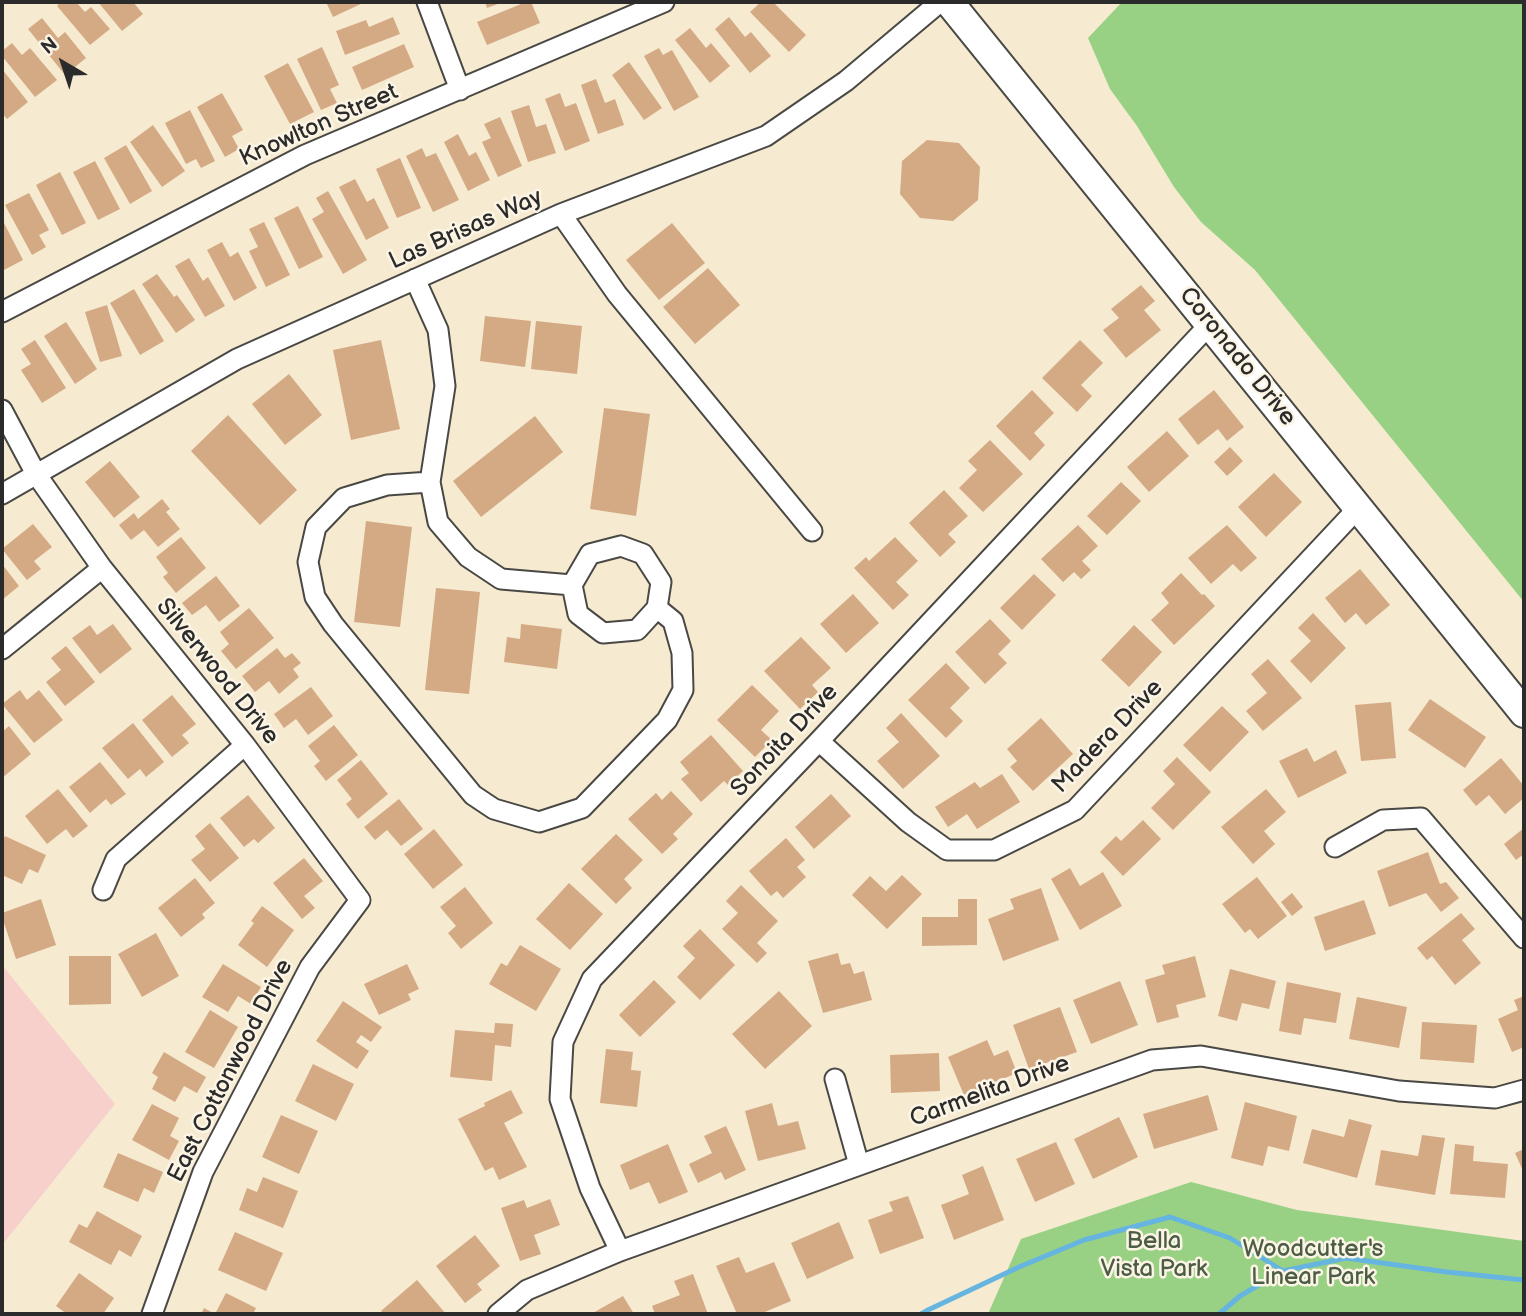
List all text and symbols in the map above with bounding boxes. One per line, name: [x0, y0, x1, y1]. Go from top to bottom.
north arrow: [28, 28, 98, 98]
text: N: [37, 33, 62, 60]
street label: Knowlton Street: [235, 78, 403, 174]
street label: Las Brisas Way: [385, 183, 547, 277]
street label: Coronado Drive: [1172, 282, 1302, 432]
street label: Silverwood Drive: [149, 593, 285, 751]
street label: Madera Drive: [1047, 674, 1169, 800]
street label: Sonoita Drive: [725, 678, 845, 804]
street label: East Cottonwood Drive: [162, 955, 300, 1187]
street label: Carmelita Drive: [906, 1050, 1074, 1134]
park label: Bella Vista Park: [1100, 1228, 1208, 1284]
park label: Woodcutter's Linear Park: [1243, 1236, 1383, 1292]

